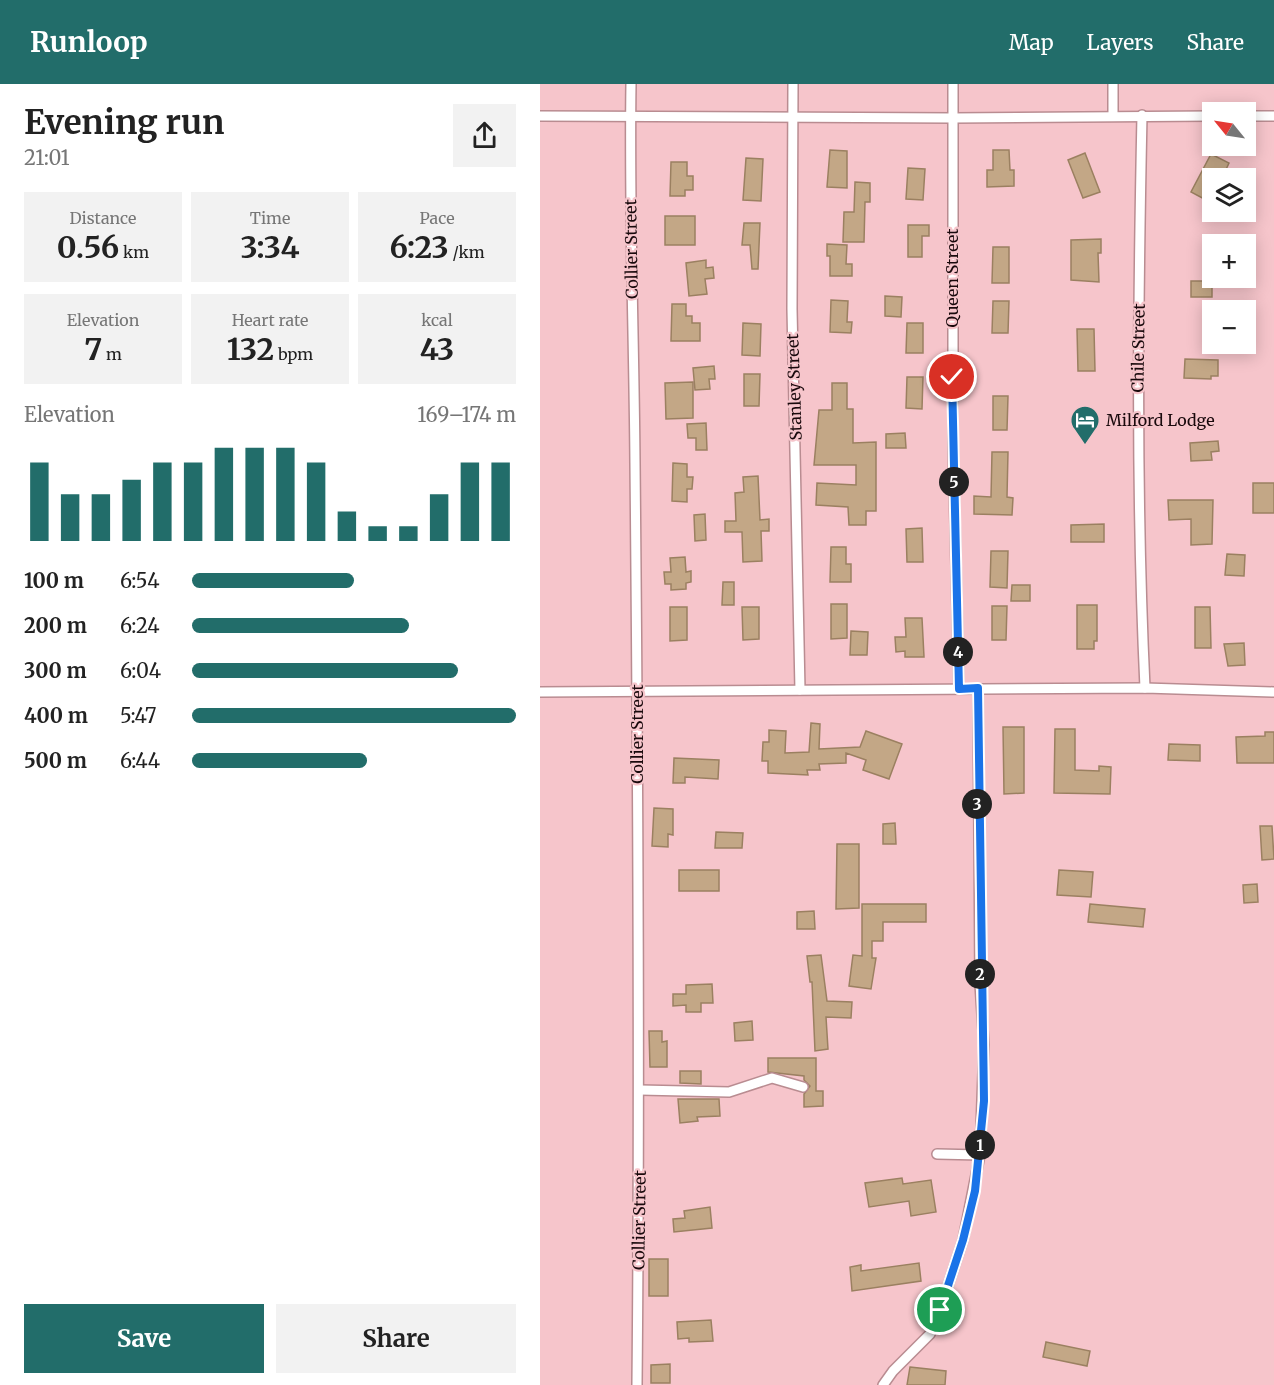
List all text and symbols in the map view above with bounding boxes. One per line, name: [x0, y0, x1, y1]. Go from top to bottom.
text: Runloop: [30, 24, 148, 60]
text: Map: [1009, 29, 1054, 56]
text: Layers: [1087, 29, 1154, 56]
text: Share: [1187, 29, 1244, 56]
text: Evening run: [24, 102, 224, 143]
north arrow: [1202, 102, 1256, 156]
map controls: [1202, 102, 1256, 354]
button: share: [453, 104, 516, 167]
text: 21:01: [24, 145, 70, 170]
button: layers: [1202, 168, 1256, 222]
street label: Collier Street: [620, 198, 642, 299]
text: Distance: [70, 208, 136, 228]
text: Time: [250, 208, 290, 228]
text: Pace: [420, 208, 455, 228]
text: 0.56: [57, 228, 119, 266]
text: 3:34: [240, 228, 300, 266]
text: 6:23: [389, 228, 449, 266]
street label: Queen Street: [942, 228, 962, 327]
button: +: [1202, 234, 1256, 288]
text: km: [119, 242, 149, 262]
text: /km: [449, 242, 485, 262]
button: −: [1202, 300, 1256, 354]
street label: Chile Street: [1127, 303, 1149, 393]
text: Elevation: [67, 310, 139, 330]
text: Heart rate: [232, 310, 308, 330]
text: kcal: [421, 310, 453, 330]
text: 7: [84, 330, 102, 368]
text: 132: [227, 330, 274, 368]
text: 43: [420, 330, 454, 368]
street label: Stanley Street: [782, 332, 806, 441]
text: m: [102, 344, 122, 364]
text: bpm: [274, 344, 313, 364]
pin: [926, 351, 977, 402]
icon: check: [935, 360, 968, 393]
text: Elevation: [24, 402, 115, 427]
text: 169–174 m: [417, 402, 516, 427]
hotel icon: Milford Lodge: [1069, 404, 1101, 446]
place label: Milford Lodge: [1106, 410, 1215, 430]
pin: 5: [939, 467, 969, 497]
text: 5: [949, 472, 959, 492]
text: 100 m: [24, 568, 84, 593]
text: 6:54: [120, 568, 159, 593]
text: 200 m: [24, 613, 87, 638]
text: 6:24: [120, 613, 160, 638]
pin: 4: [943, 637, 973, 667]
text: 4: [953, 642, 963, 662]
text: 300 m: [24, 658, 87, 683]
text: 6:04: [120, 658, 161, 683]
street label: Collier Street: [627, 683, 647, 784]
text: 400 m: [24, 703, 88, 728]
text: 5:47: [120, 703, 156, 728]
text: 500 m: [24, 748, 87, 773]
text: 6:44: [120, 748, 160, 773]
pin: 3: [962, 789, 992, 819]
text: 3: [972, 794, 982, 814]
pin: 2: [965, 959, 995, 989]
text: 2: [975, 964, 985, 984]
pin: 1: [965, 1130, 995, 1160]
text: 1: [976, 1135, 984, 1155]
street label: Collier Street: [628, 1169, 650, 1270]
pin: [914, 1284, 965, 1335]
icon: arrive: [923, 1293, 956, 1326]
button: Save: [24, 1304, 264, 1373]
button: Share: [276, 1304, 516, 1373]

